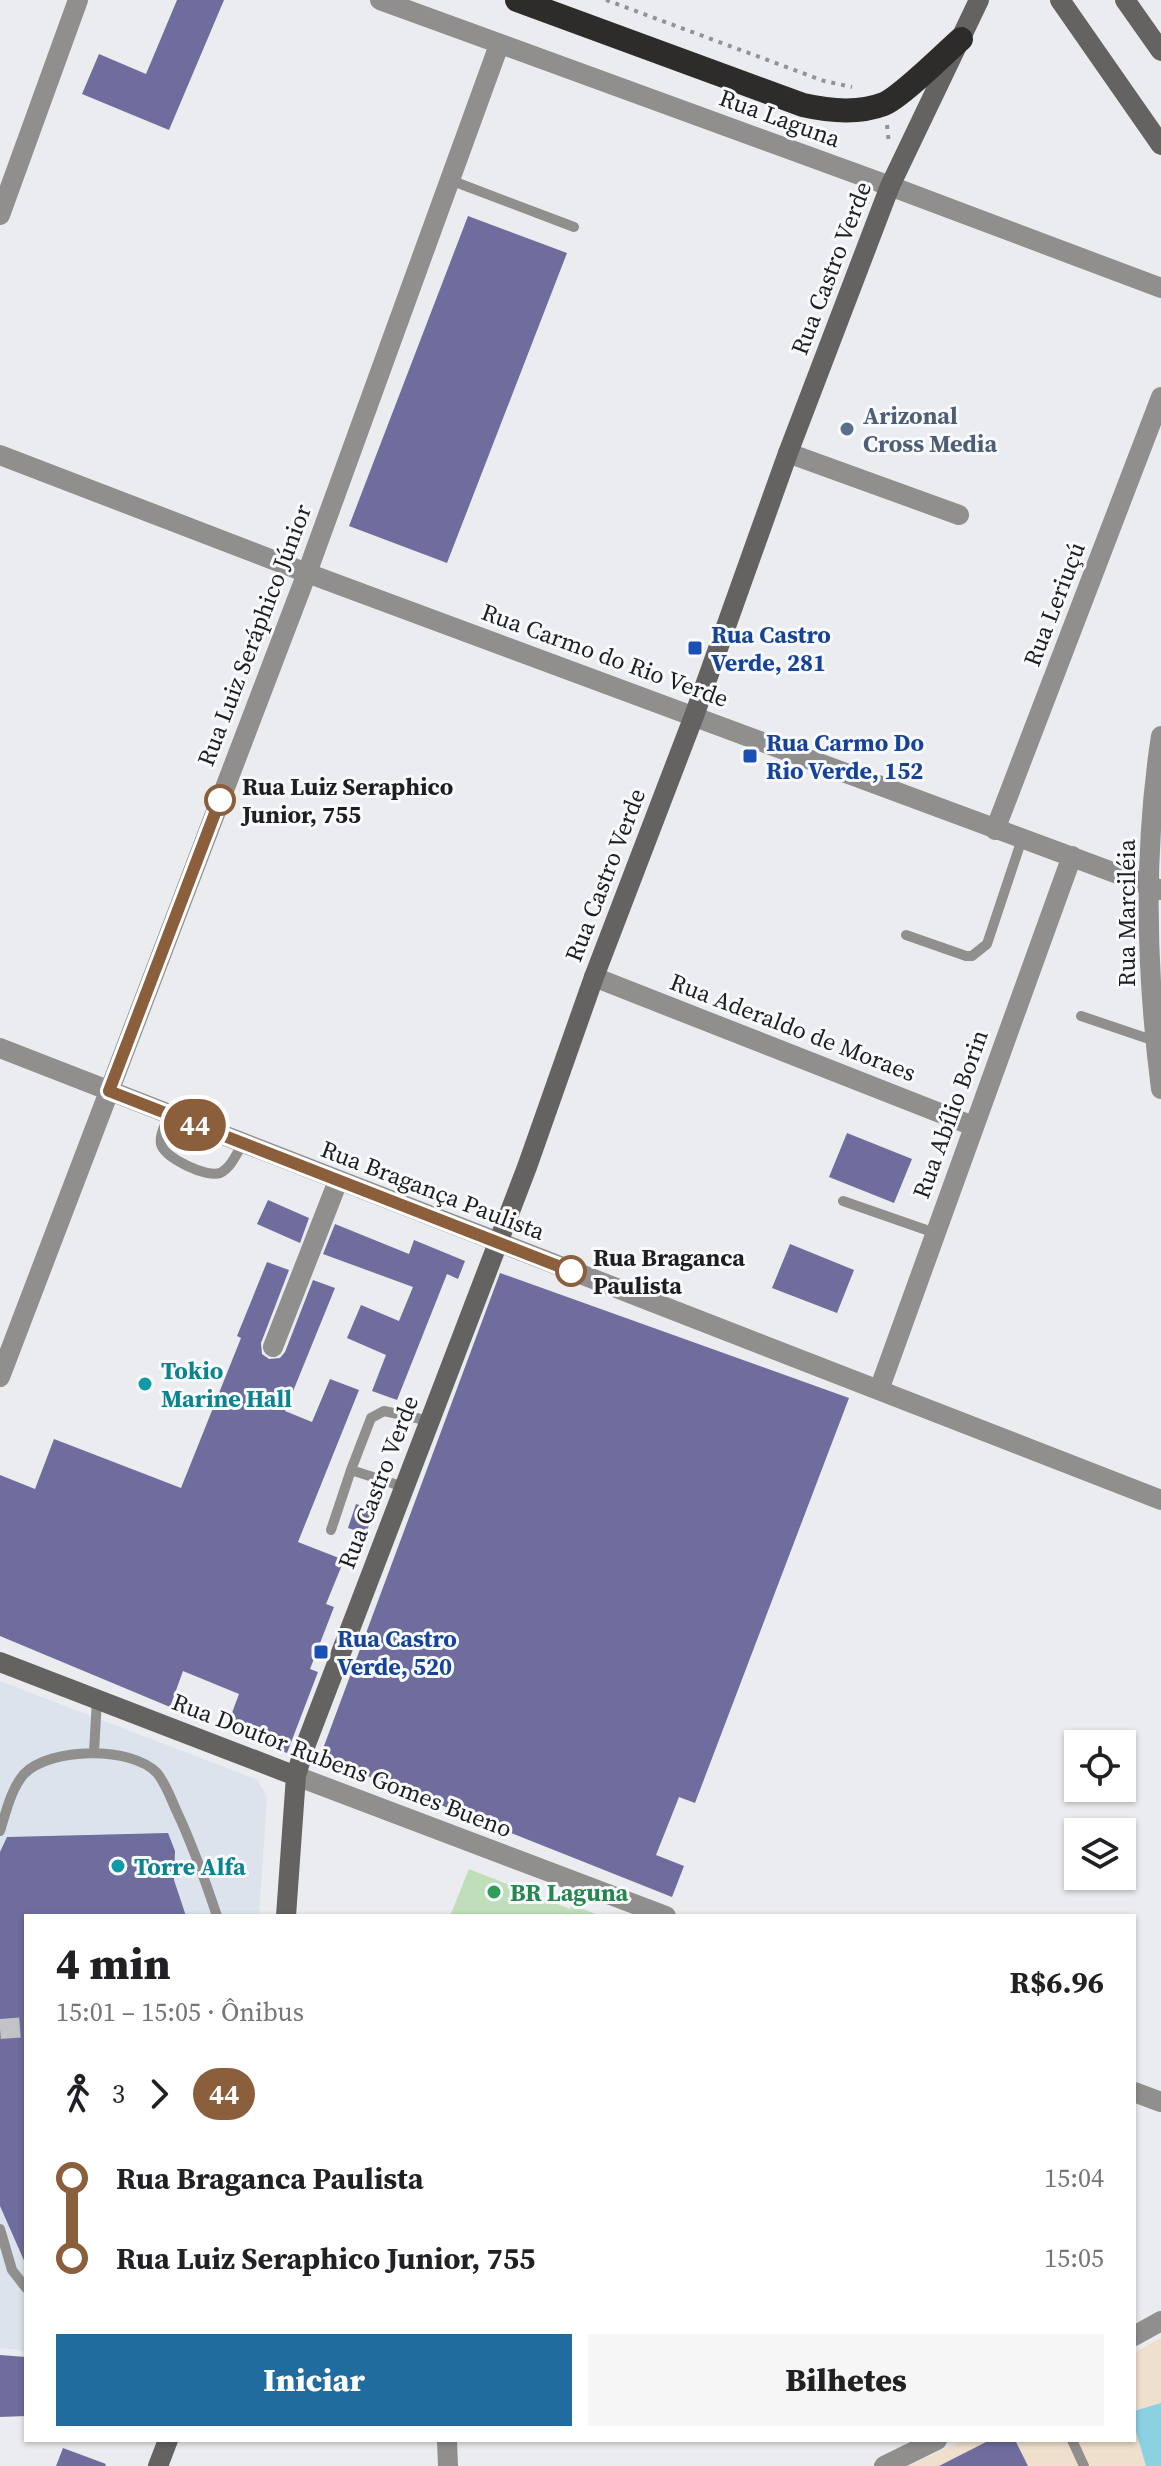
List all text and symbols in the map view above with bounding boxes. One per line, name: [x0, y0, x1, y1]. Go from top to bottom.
street label: Rua Laguna: [715, 81, 846, 155]
street label: Rua Castro Verde: [783, 177, 879, 359]
place label: Arizonal Cross Media: [863, 399, 997, 460]
marker: Arizonal Cross Media: [838, 420, 856, 438]
street label: Rua Luiz Seráphico Júnior: [189, 499, 319, 771]
street label: Rua Leriuçú: [1015, 537, 1093, 671]
street label: Rua Carmo do Rio Verde: [477, 595, 733, 715]
place label: Rua Castro Verde, 281: [711, 618, 831, 679]
marker: Rua Castro Verde, 281: [686, 639, 704, 657]
place label: Rua Carmo Do Rio Verde, 152: [766, 726, 924, 787]
marker: Rua Carmo Do Rio Verde, 152: [741, 747, 759, 765]
place label: Rua Luiz Seraphico Junior, 755: [240, 770, 453, 831]
street label: Rua Castro Verde: [557, 784, 653, 966]
marker: Rua Luiz Seraphico Junior, 755: [205, 785, 235, 815]
street label: Rua Marciléia: [1110, 838, 1143, 987]
street label: Rua Aderaldo de Moraes: [665, 965, 921, 1089]
street label: Rua Abílio Borin: [904, 1025, 996, 1203]
line badge: 44: [159, 1099, 231, 1151]
text: 44: [180, 1106, 210, 1144]
street label: Rua Bragança Paulista: [316, 1132, 550, 1248]
place label: Rua Braganca Paulista: [593, 1241, 745, 1302]
marker: Rua Braganca Paulista: [556, 1256, 586, 1286]
place label: Tokio Marine Hall: [161, 1354, 292, 1415]
marker: Tokio Marine Hall: [136, 1375, 154, 1393]
street label: Rua Castro Verde: [330, 1391, 426, 1573]
place label: Rua Castro Verde, 520: [337, 1622, 457, 1683]
marker: Rua Castro Verde, 520: [312, 1643, 330, 1661]
street label: Rua Doutor Rubens Gomes Bueno: [167, 1685, 517, 1845]
map controls: [1064, 1730, 1136, 1890]
button: locate: [1064, 1730, 1136, 1802]
button: layers: [1064, 1818, 1136, 1890]
place label: Torre Alfa: [134, 1850, 246, 1883]
marker: Torre Alfa: [109, 1857, 127, 1875]
place label: BR Laguna: [510, 1876, 629, 1909]
marker: BR Laguna: [485, 1883, 503, 1901]
text: 4 min: [56, 1933, 171, 1994]
text: R$6.96: [1009, 1962, 1104, 2003]
text: 15:01 – 15:05 · Ônibus: [56, 1994, 304, 2030]
icon: walk: [56, 2072, 100, 2116]
icon: forward: [137, 2072, 181, 2116]
text: 44: [209, 2075, 239, 2113]
text: 3: [112, 2076, 125, 2112]
text: Rua Braganca Paulista: [116, 2158, 424, 2199]
text: 15:04: [1044, 2160, 1104, 2196]
text: Rua Luiz Seraphico Junior, 755: [116, 2238, 535, 2279]
text: 15:05: [1044, 2240, 1104, 2276]
button: Iniciar: [56, 2334, 572, 2426]
button: Bilhetes: [588, 2334, 1104, 2426]

